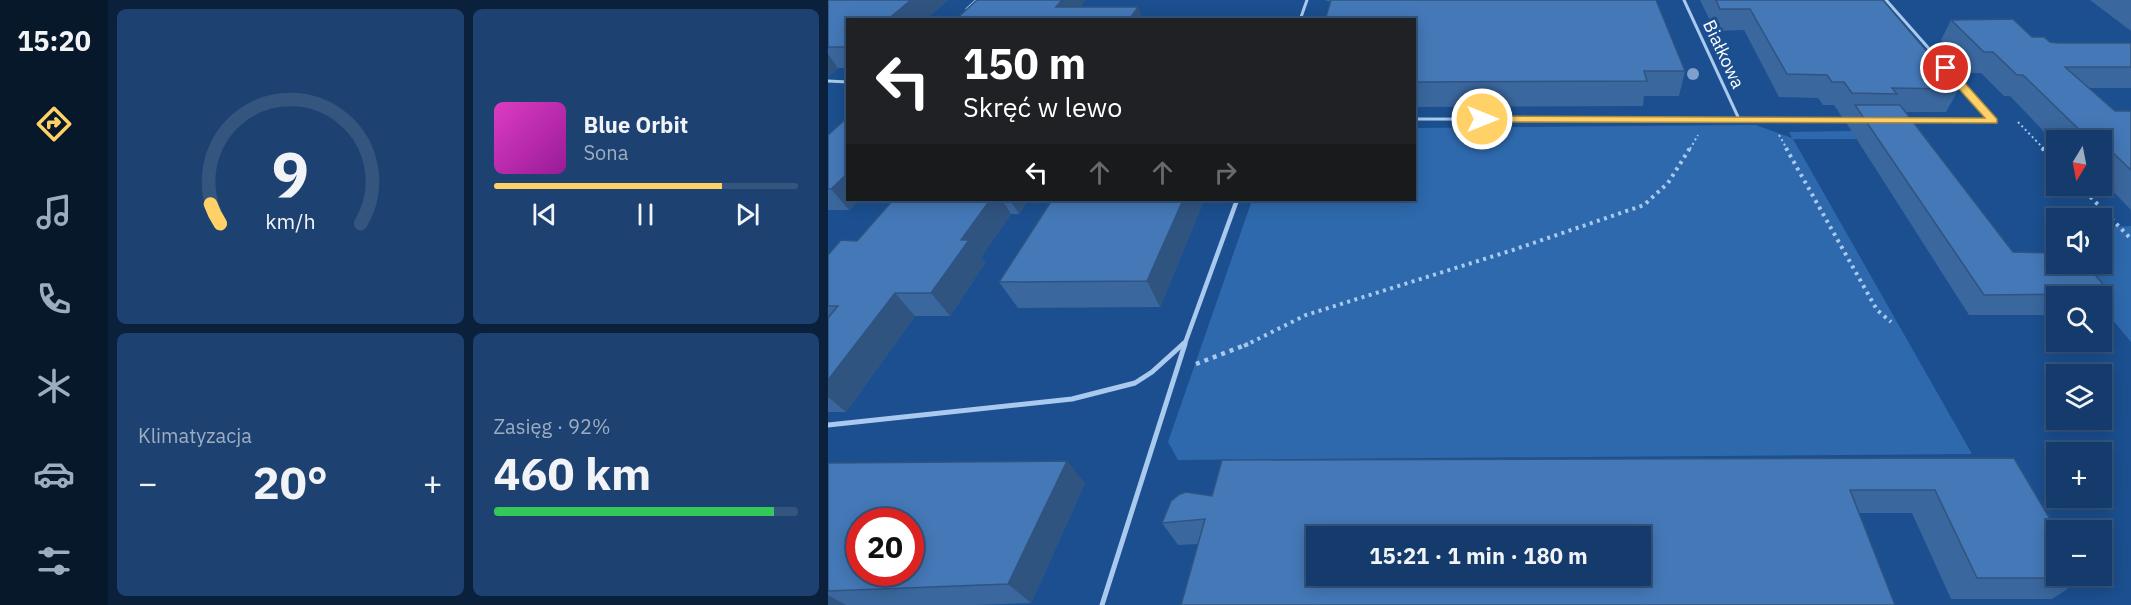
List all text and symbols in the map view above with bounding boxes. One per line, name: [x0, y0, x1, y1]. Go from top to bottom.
street label: Białkowa: [1698, 16, 1750, 92]
text: 15:20: [17, 23, 91, 58]
text: 150 m: [963, 36, 1086, 91]
icon: left: [864, 42, 942, 120]
pin: [1920, 42, 1971, 93]
icon: arrive: [1929, 51, 1962, 84]
position arrow: [1450, 87, 1514, 151]
text: Skręć w lewo: [963, 89, 1122, 124]
icon: directions: [33, 103, 75, 145]
text: Blue Orbit: [584, 110, 688, 139]
north arrow: [2046, 130, 2112, 196]
map controls: [2046, 130, 2112, 586]
text: 9: [272, 134, 309, 215]
text: Sona: [584, 139, 628, 166]
icon: left: [1020, 156, 1053, 189]
icon: ahead: [1083, 156, 1116, 189]
icon: ahead: [1146, 156, 1179, 189]
icon: right: [1209, 156, 1242, 189]
icon: music: [33, 191, 75, 233]
icon: previous: [528, 198, 561, 231]
icon: pause: [629, 198, 662, 231]
icon: next: [731, 198, 764, 231]
text: km/h: [265, 207, 315, 235]
button: sound: [2046, 208, 2112, 274]
icon: phone: [33, 278, 75, 320]
button: search: [2046, 286, 2112, 352]
button: layers: [2046, 364, 2112, 430]
icon: climate: [33, 365, 75, 407]
text: Zasięg · 92%: [494, 413, 611, 440]
text: Klimatyzacja: [138, 422, 252, 449]
button: +: [2046, 442, 2112, 508]
text: 460 km: [494, 444, 651, 502]
icon: car: [33, 453, 75, 495]
text: 20°: [253, 453, 328, 511]
text: −: [138, 461, 158, 504]
text: +: [423, 461, 443, 504]
speed limit sign: 20: [846, 508, 924, 586]
button: −: [2046, 520, 2112, 586]
icon: filters: [33, 540, 75, 582]
text: 15:21 · 1 min · 180 m: [1369, 541, 1588, 570]

